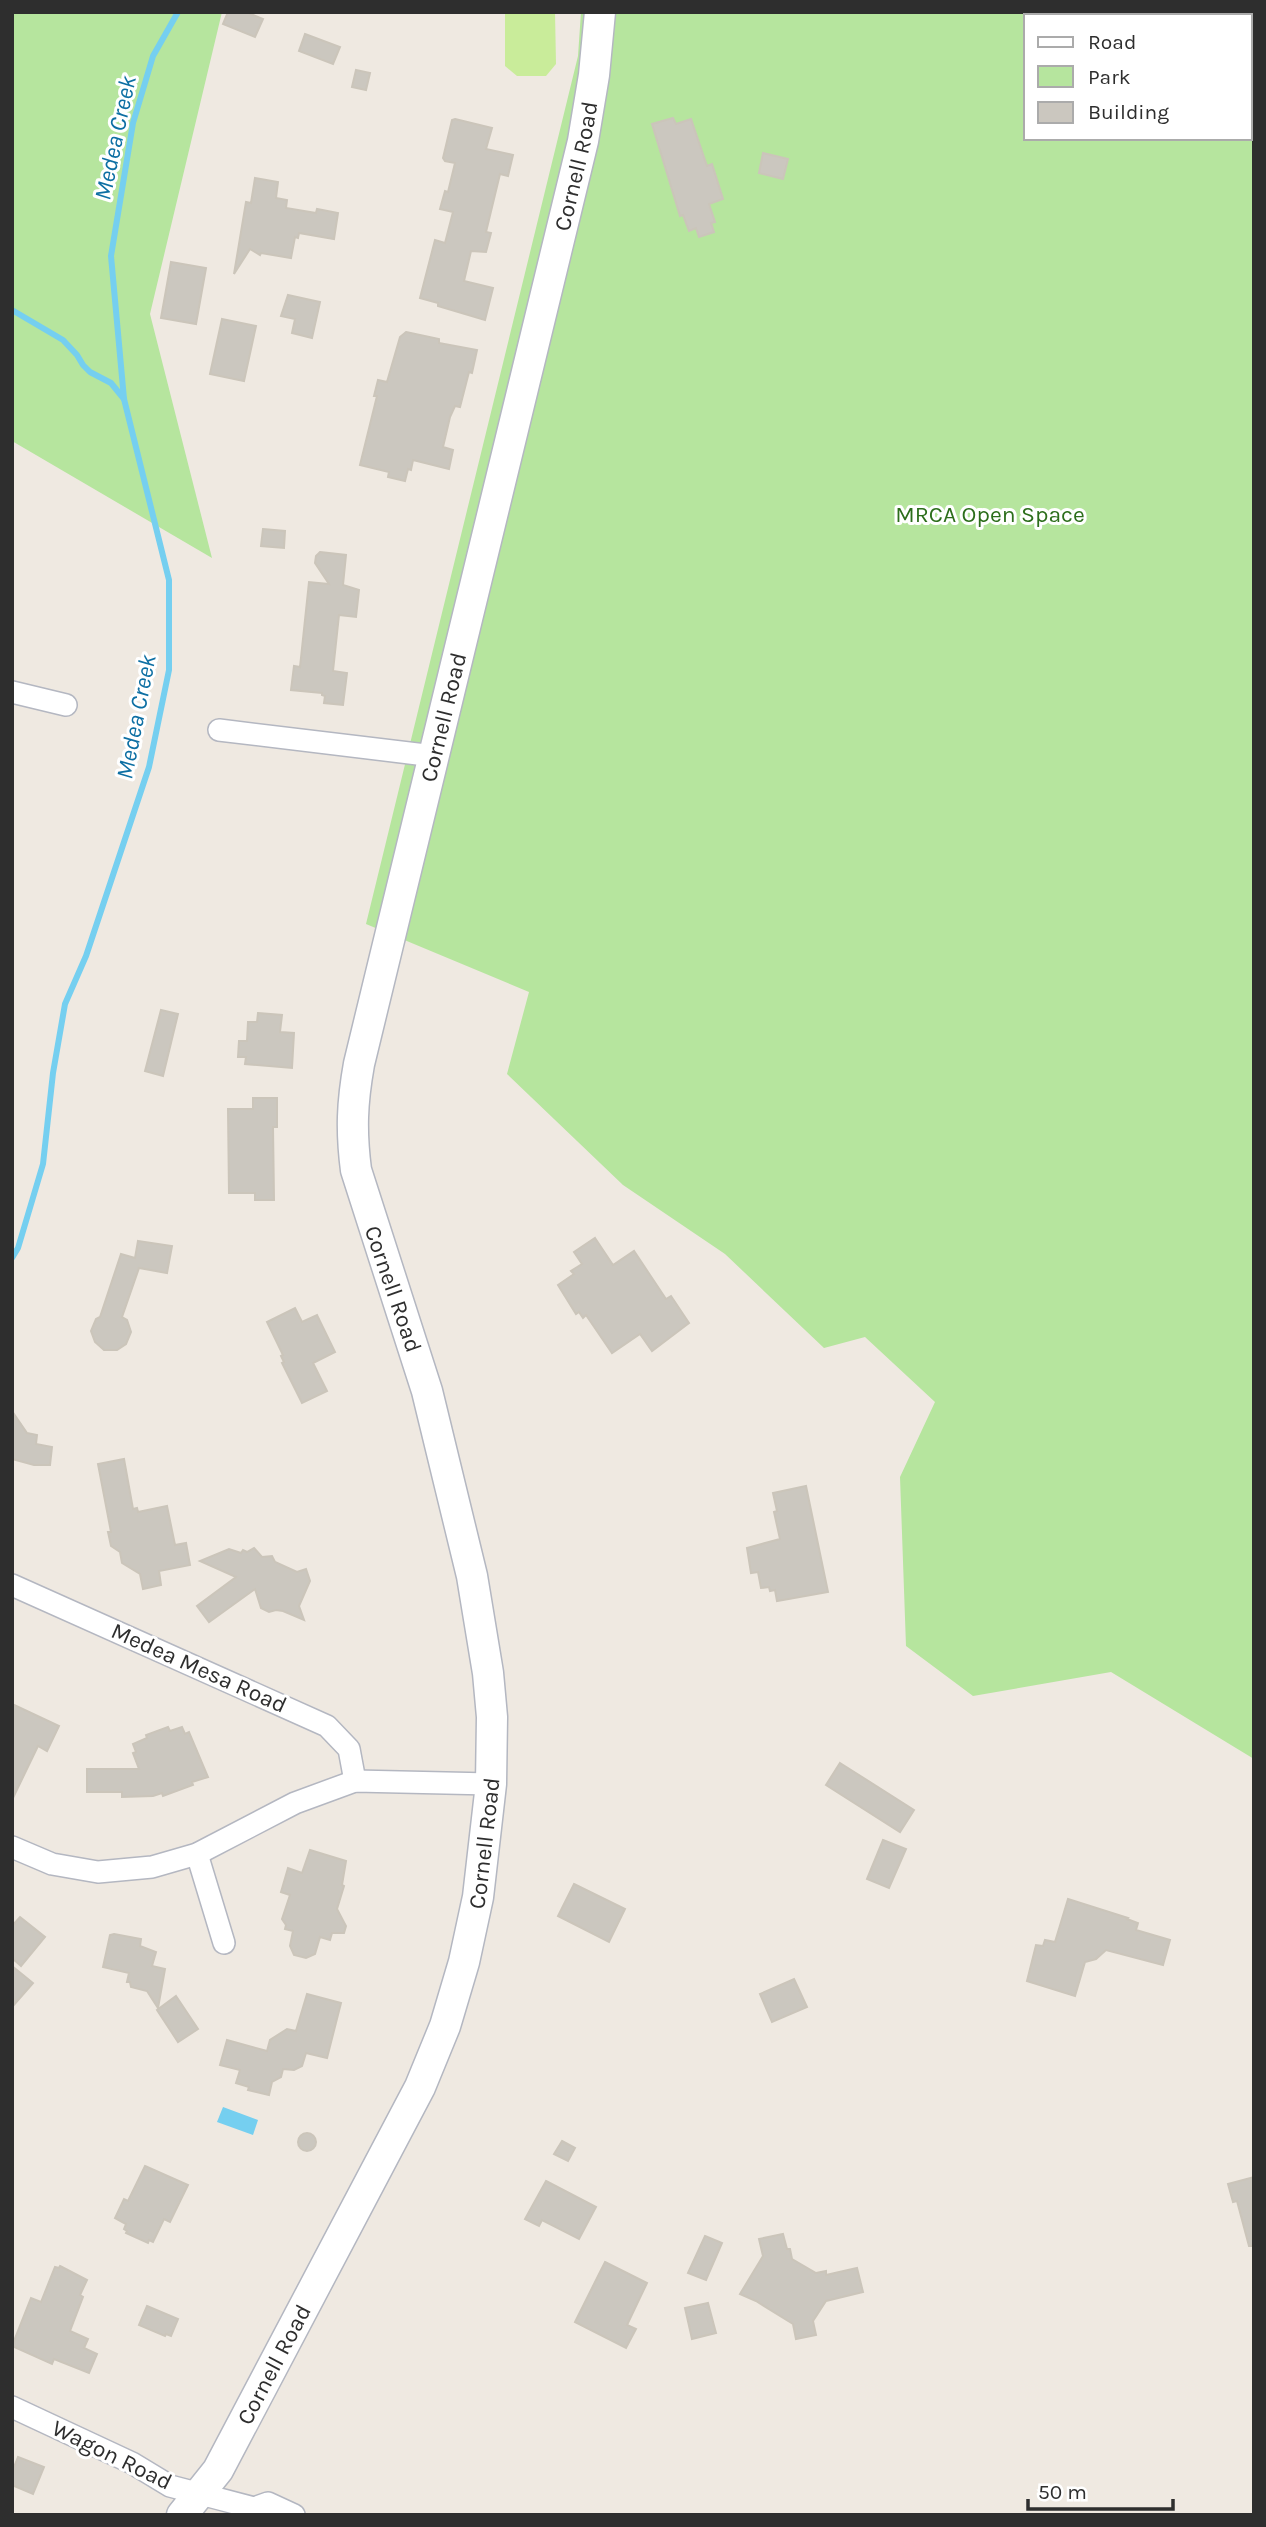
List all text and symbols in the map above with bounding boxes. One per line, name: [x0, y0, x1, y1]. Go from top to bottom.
legend: [1024, 14, 1252, 140]
text: Road: [1088, 30, 1136, 54]
text: Park: [1088, 65, 1131, 89]
water label: Medea Creek: [88, 72, 142, 203]
street label: Cornell Road: [548, 99, 603, 234]
text: Building: [1088, 100, 1169, 124]
park label: MRCA Open Space: [895, 501, 1085, 528]
street label: Cornell Road: [414, 650, 472, 785]
water label: Medea Creek: [110, 651, 162, 782]
street label: Cornell Road: [359, 1222, 427, 1356]
street label: Medea Mesa Road: [107, 1617, 291, 1719]
street label: Cornell Road: [462, 1776, 505, 1911]
street label: Cornell Road: [231, 2300, 316, 2429]
street label: Wagon Road: [48, 2414, 176, 2496]
scale bar: [1028, 2468, 1173, 2512]
text: 50 m: [1038, 2480, 1087, 2504]

